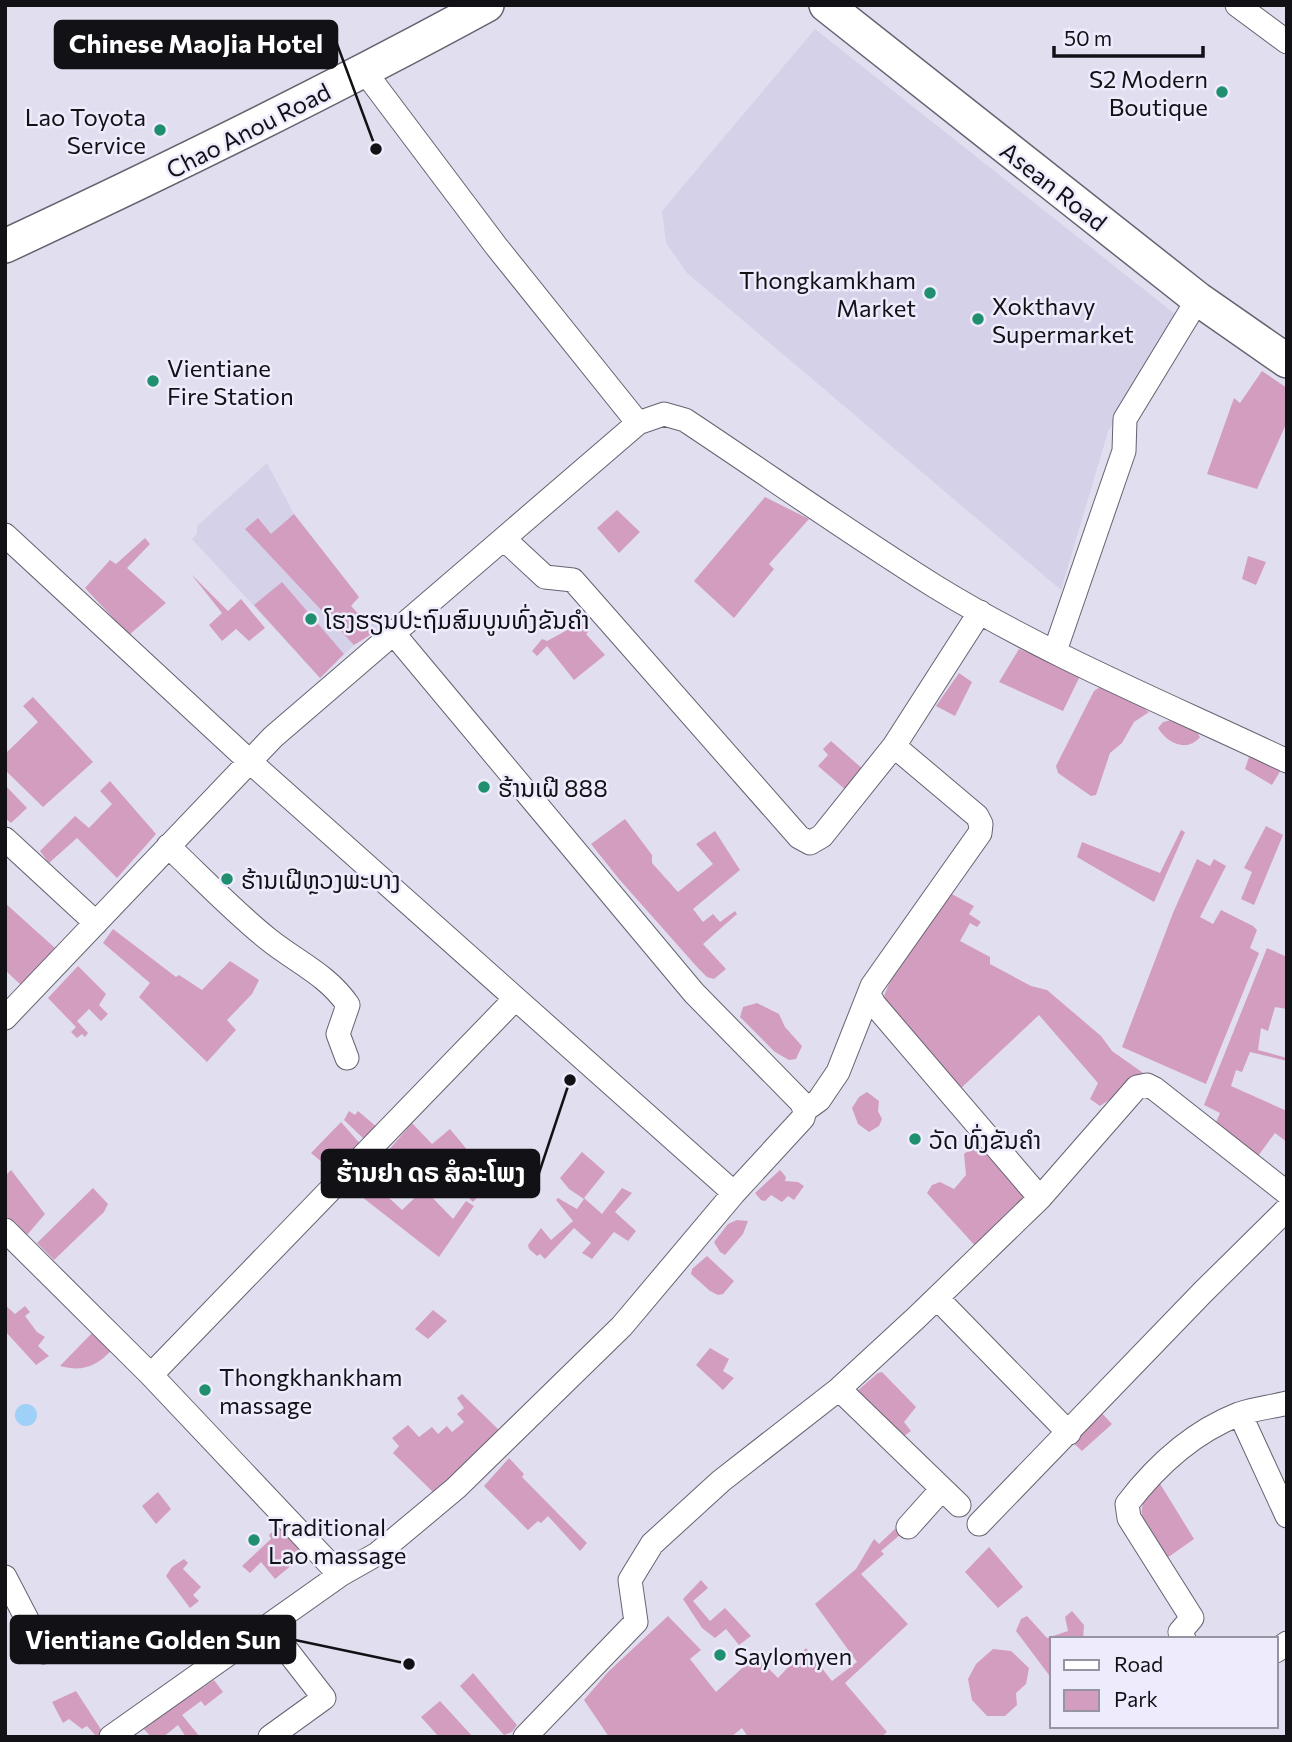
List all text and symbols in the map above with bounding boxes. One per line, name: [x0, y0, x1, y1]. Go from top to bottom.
scale bar: [1054, 14, 1203, 58]
callout: Chinese MaoJia Hotel: [55, 21, 337, 68]
text: 50 m: [1064, 25, 1112, 50]
text: Chinese MaoJia Hotel: [69, 27, 323, 58]
place label: S2 Modern Boutique: [1089, 64, 1208, 121]
street label: Chao Anou Road: [161, 76, 335, 184]
marker: S2 Modern Boutique: [1214, 84, 1230, 100]
place label: Lao Toyota Service: [25, 102, 146, 159]
marker: Lao Toyota Service: [152, 122, 168, 138]
street label: Asean Road: [995, 135, 1113, 237]
place label: Thongkamkham Market: [739, 265, 916, 322]
marker: Thongkamkham Market: [922, 285, 938, 301]
place label: Xokthavy Supermarket: [992, 291, 1134, 348]
marker: Xokthavy Supermarket: [970, 311, 986, 327]
place label: Vientiane Fire Station: [167, 353, 294, 410]
marker: Vientiane Fire Station: [145, 373, 161, 389]
place label: ໂຮງຮຽນປະຖົມສົມບູນທົ່ງຂັນຄຳ: [324, 603, 590, 636]
marker: ໂຮງຮຽນປະຖົມສົມບູນທົ່ງຂັນຄຳ: [303, 611, 319, 627]
place label: ຮ້ານເຝີ 888: [498, 773, 608, 802]
marker: ຮ້ານເຝີ 888: [476, 779, 492, 795]
place label: ຮ້ານເຝີຫຼວງພະບາງ: [241, 865, 401, 895]
marker: ຮ້ານເຝີຫຼວງພະບາງ: [219, 871, 235, 887]
place label: ວັດ ທົ່ງຂັນຄຳ: [929, 1123, 1041, 1154]
marker: ວັດ ທົ່ງຂັນຄຳ: [907, 1131, 923, 1147]
callout: ຮ້ານຢາ ດຣ ສໍລະໂພງ: [322, 1150, 539, 1197]
text: ຮ້ານຢາ ດຣ ສໍລະໂພງ: [337, 1156, 525, 1187]
place label: Thongkhankham massage: [219, 1362, 403, 1419]
marker: Thongkhankham massage: [197, 1382, 213, 1398]
place label: Traditional Lao massage: [268, 1512, 407, 1569]
marker: Traditional Lao massage: [246, 1532, 262, 1548]
callout: Vientiane Golden Sun: [11, 1616, 295, 1663]
text: Vientiane Golden Sun: [25, 1623, 281, 1654]
legend: [1050, 1637, 1278, 1728]
place label: Saylomyen: [734, 1641, 852, 1670]
marker: Saylomyen: [712, 1647, 728, 1663]
text: Road: [1114, 1651, 1163, 1676]
text: Park: [1114, 1686, 1158, 1711]

